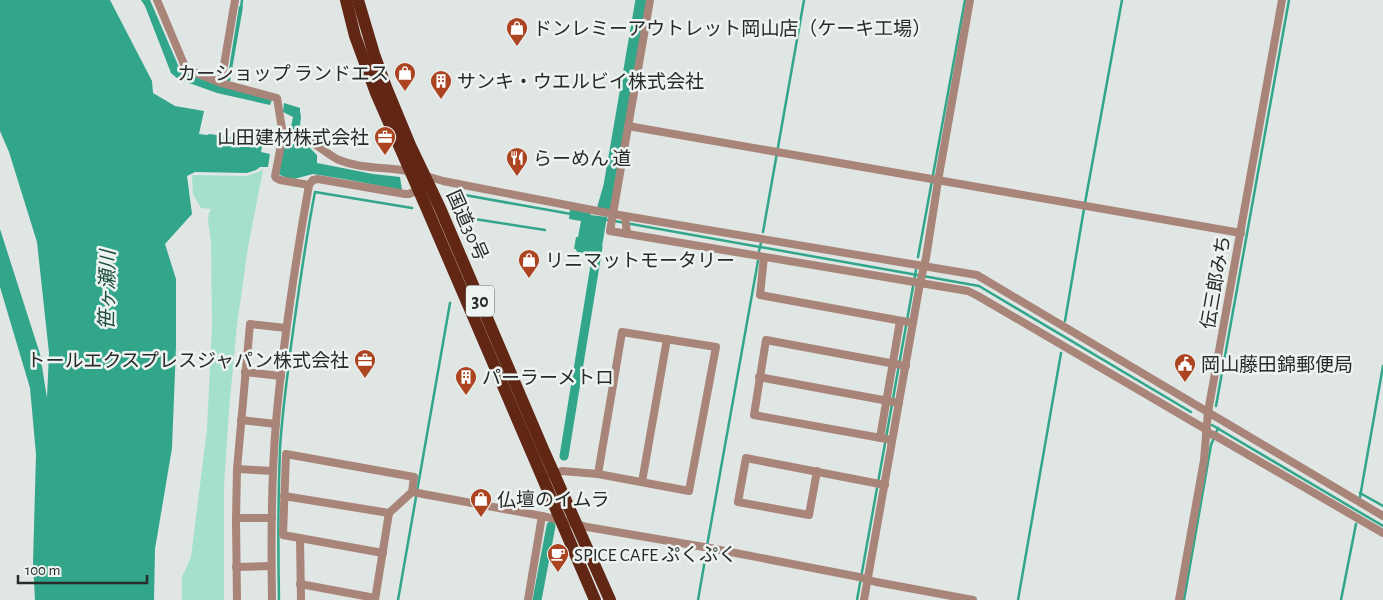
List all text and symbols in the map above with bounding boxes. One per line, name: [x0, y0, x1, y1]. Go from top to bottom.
shop icon: ドンレミーアウトレット岡山店（ケーキ工場）: [505, 16, 529, 47]
place label: ドンレミーアウトレット岡山店（ケーキ工場）: [533, 18, 931, 39]
shop icon: カーショップ ランドエス: [393, 61, 417, 92]
place label: カーショップ ランドエス: [177, 64, 389, 84]
building icon: サンキ・ウエルビイ株式会社: [429, 69, 453, 100]
place label: サンキ・ウエルビイ株式会社: [457, 71, 704, 92]
office icon: 山田建材株式会社: [373, 125, 397, 156]
place label: 山田建材株式会社: [217, 127, 369, 148]
restaurant icon: らーめん 道: [505, 146, 529, 177]
place label: らーめん 道: [533, 149, 631, 169]
street label: 国道30号: [443, 187, 491, 264]
street label: 伝三郎みち: [1197, 233, 1234, 331]
water label: 笹ヶ瀬川: [96, 248, 119, 330]
shop icon: リニマットモータリー: [517, 248, 541, 279]
place label: リニマットモータリー: [545, 251, 735, 271]
road number: 30: [466, 286, 494, 316]
office icon: トールエクスプレスジャパン株式会社: [353, 348, 377, 379]
place label: トールエクスプレスジャパン株式会社: [27, 350, 349, 371]
public building icon: 岡山藤田錦郵便局: [1173, 352, 1197, 383]
place label: 岡山藤田錦郵便局: [1201, 354, 1353, 375]
building icon: パーラーメトロ: [454, 365, 478, 396]
place label: パーラーメトロ: [482, 368, 614, 388]
shop icon: 仏壇のイムラ: [469, 487, 493, 518]
place label: 仏壇のイムラ: [497, 489, 610, 510]
cafe icon: SPICE CAFE ぷくぷく: [546, 542, 570, 573]
place label: SPICE CAFE ぷくぷく: [574, 545, 737, 565]
scale bar: [18, 552, 146, 584]
text: 100 m: [25, 563, 60, 578]

